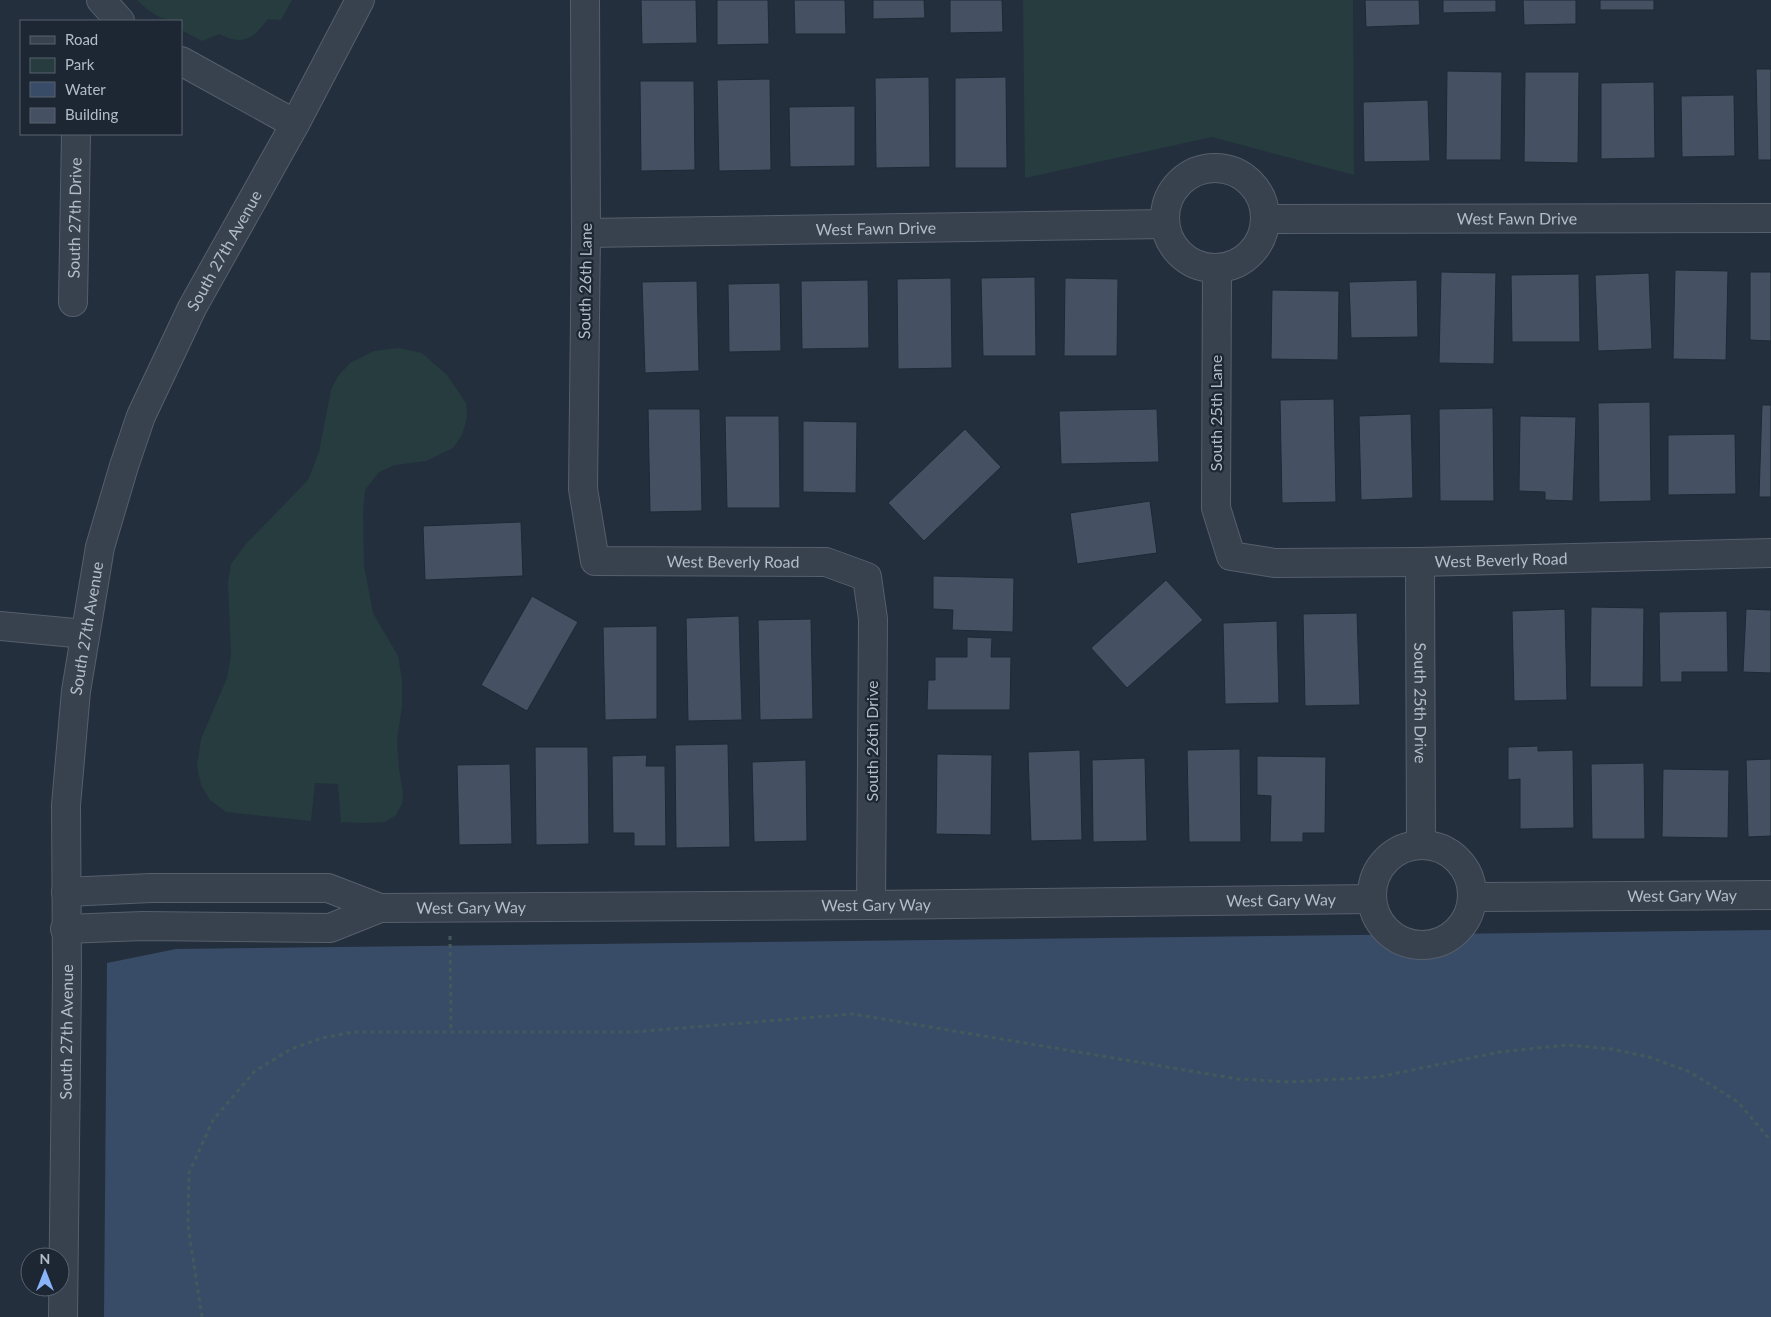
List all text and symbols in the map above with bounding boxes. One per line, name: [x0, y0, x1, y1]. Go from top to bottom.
legend: [20, 20, 182, 135]
text: Road: [65, 30, 98, 48]
text: Park: [65, 55, 95, 73]
text: Water: [65, 80, 106, 98]
text: Building: [65, 105, 118, 123]
street label: South 27th Drive: [63, 157, 85, 279]
street label: South 27th Avenue: [182, 187, 265, 314]
street label: West Fawn Drive: [1457, 208, 1577, 228]
street label: West Fawn Drive: [816, 218, 936, 238]
street label: South 26th Lane: [574, 223, 595, 339]
street label: South 25th Lane: [1206, 355, 1225, 471]
street label: West Beverly Road: [1434, 548, 1568, 571]
street label: West Beverly Road: [666, 551, 800, 571]
street label: South 27th Avenue: [65, 560, 106, 697]
street label: South 25th Drive: [1411, 642, 1431, 764]
street label: South 26th Drive: [862, 681, 881, 801]
street label: West Gary Way: [1627, 885, 1738, 905]
street label: West Gary Way: [1226, 889, 1337, 910]
street label: West Gary Way: [821, 894, 932, 914]
street label: West Gary Way: [416, 897, 527, 917]
street label: South 27th Avenue: [56, 964, 76, 1100]
north arrow: [20, 1247, 70, 1297]
text: N: [40, 1250, 50, 1267]

